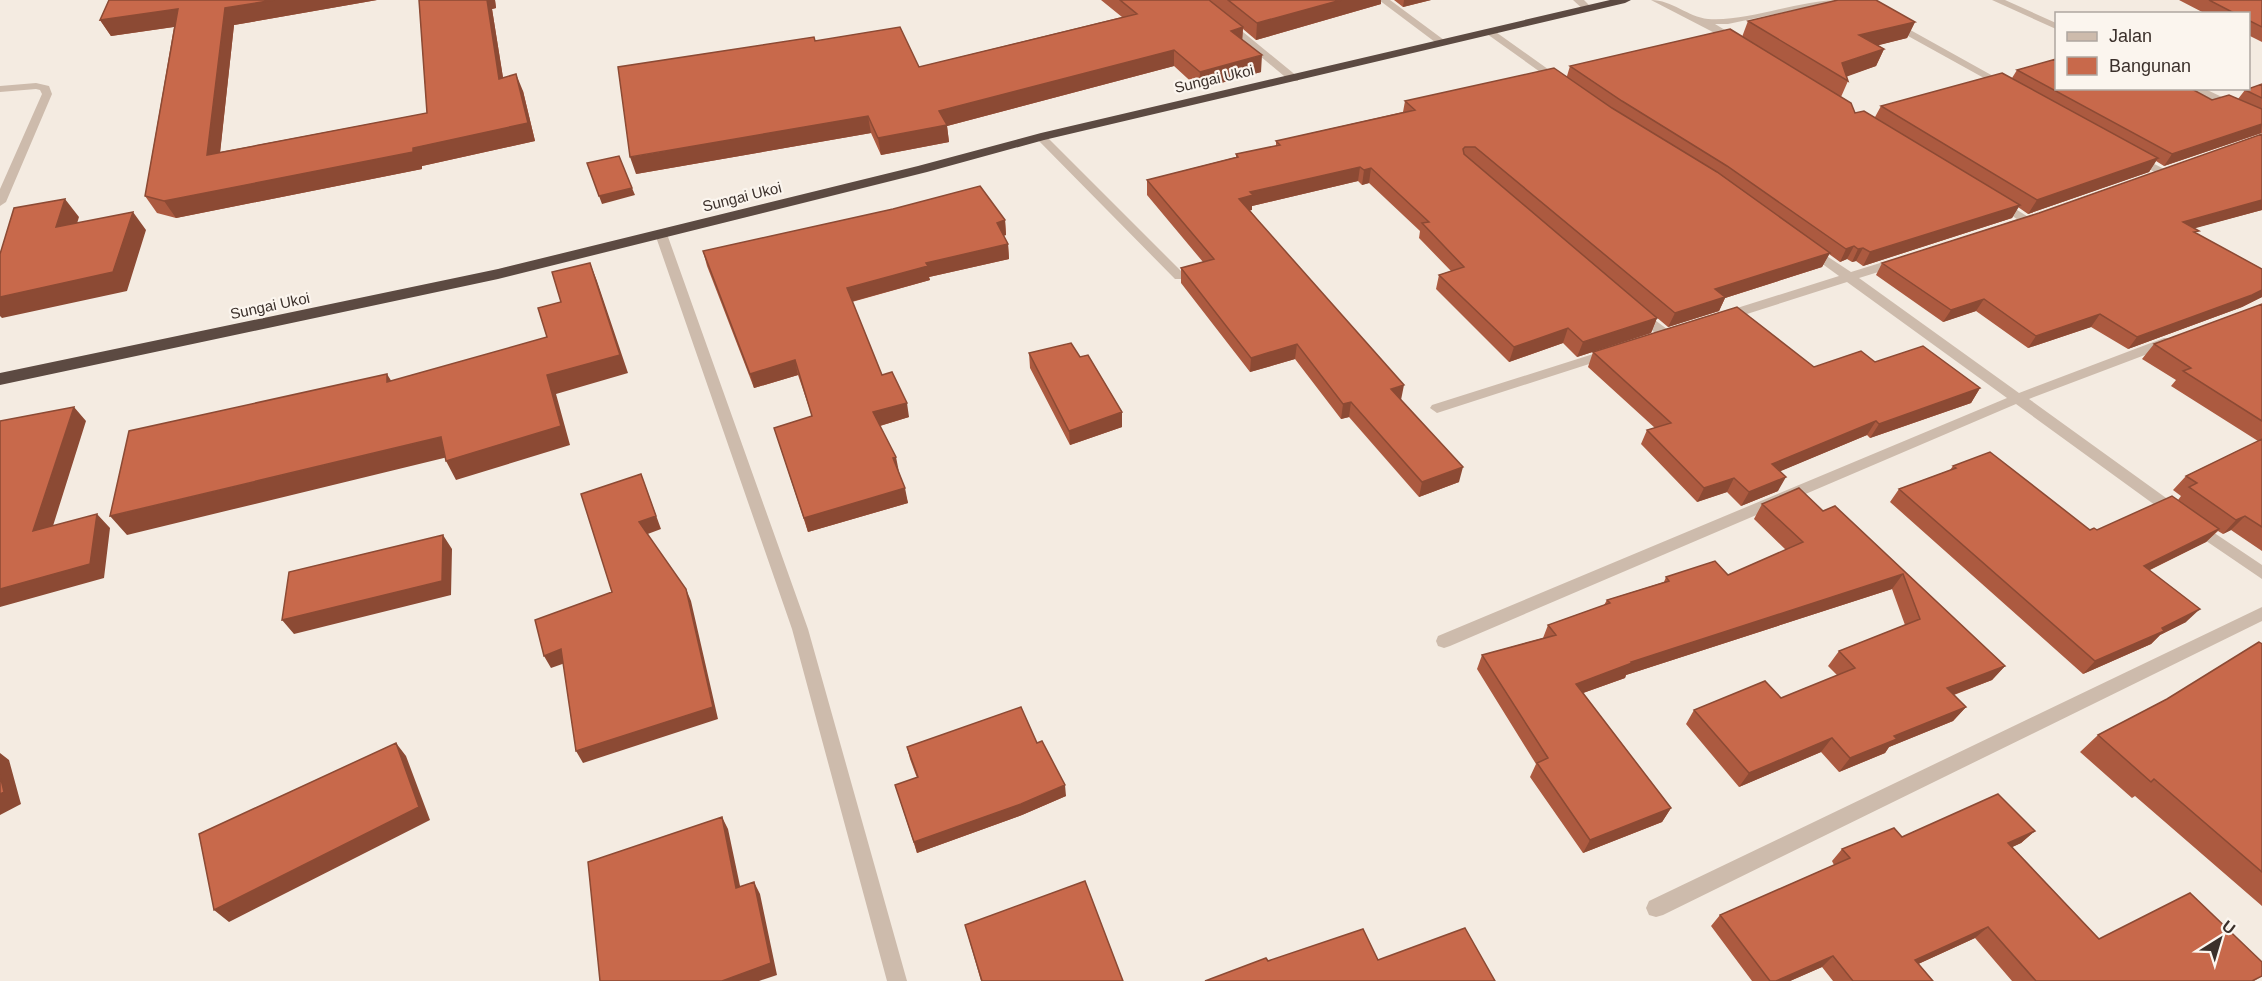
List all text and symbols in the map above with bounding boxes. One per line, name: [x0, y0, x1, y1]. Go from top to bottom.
legend: [2055, 12, 2250, 90]
text: Jalan: [2109, 26, 2152, 46]
text: Bangunan: [2109, 56, 2191, 76]
street label: Sungai Ukoi: [1173, 61, 1255, 96]
street label: Sungai Ukoi: [701, 178, 783, 215]
street label: Sungai Ukoi: [229, 289, 311, 322]
north arrow: [2190, 909, 2250, 969]
text: U: [2219, 917, 2238, 938]

